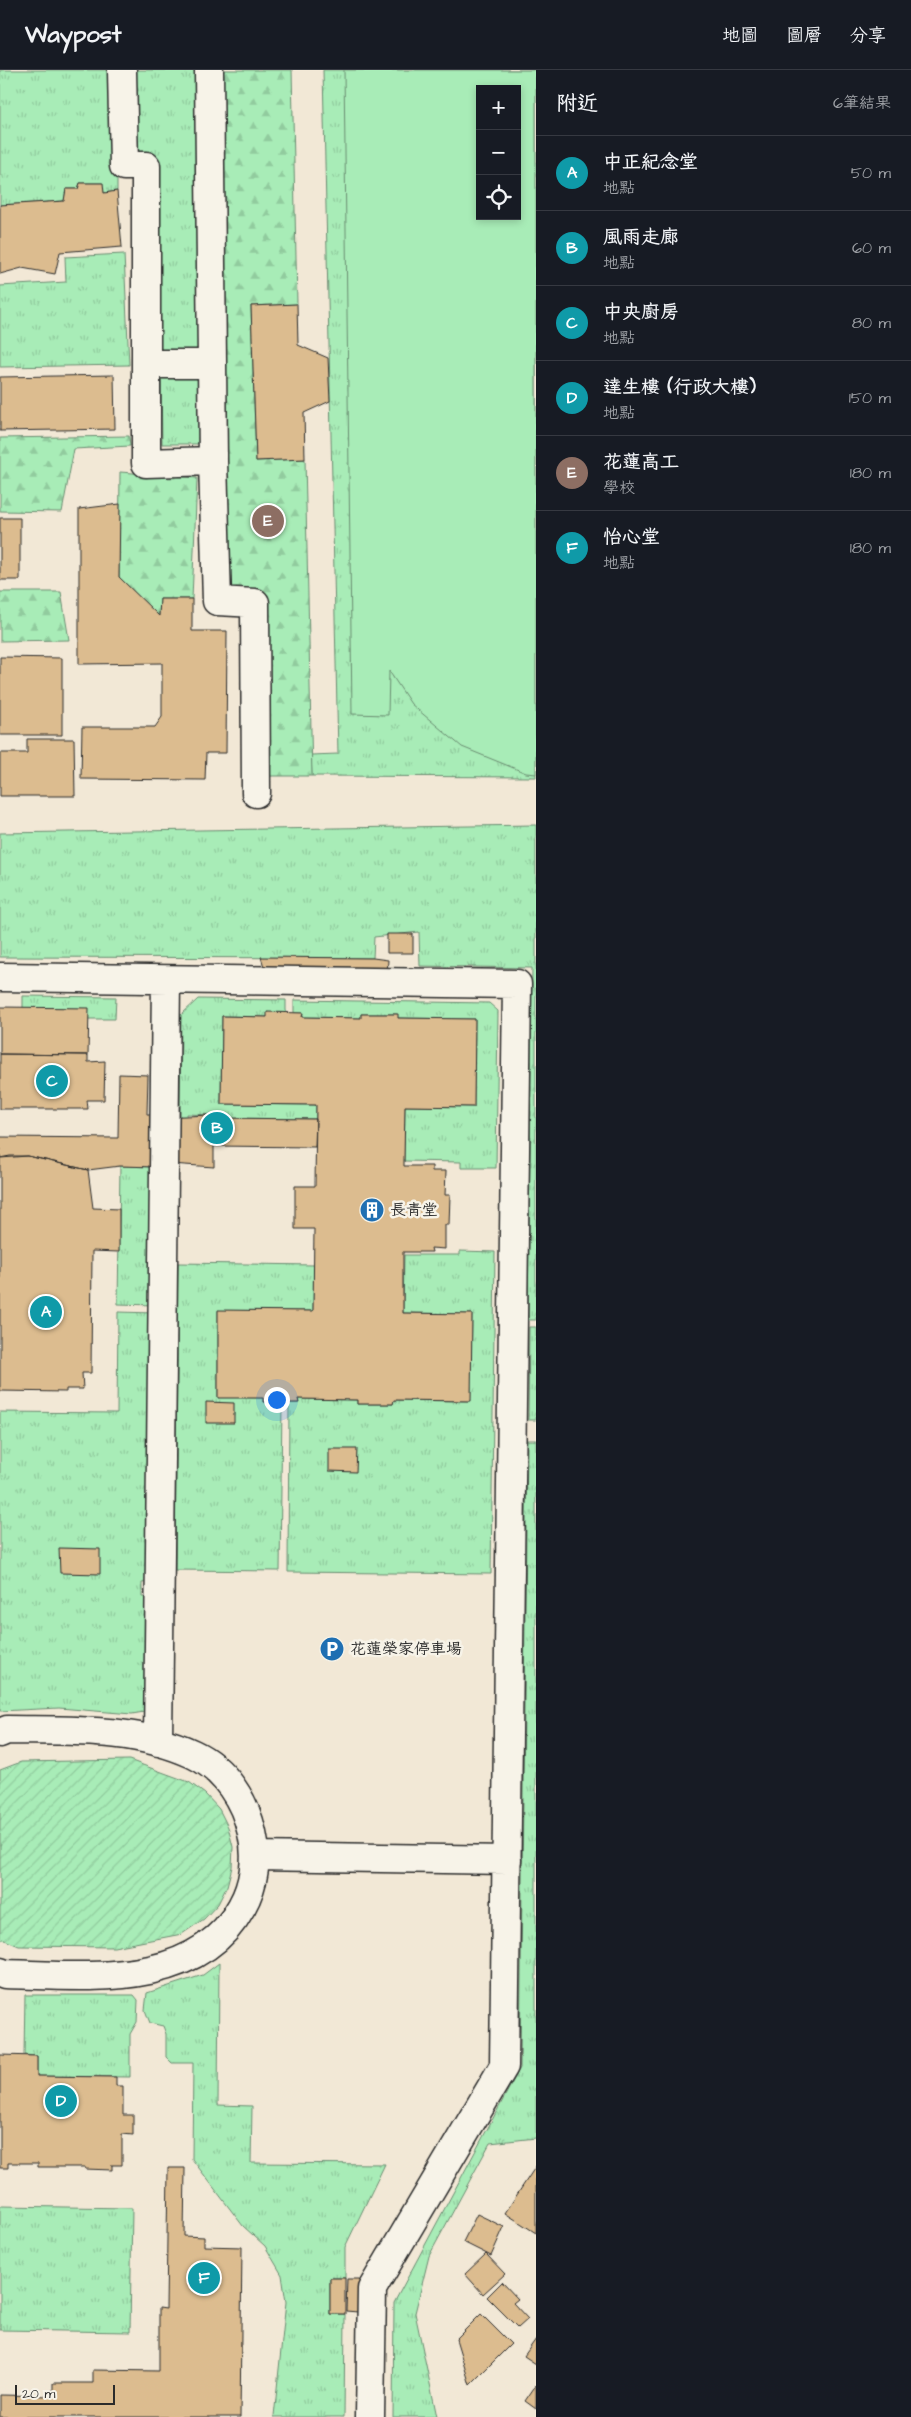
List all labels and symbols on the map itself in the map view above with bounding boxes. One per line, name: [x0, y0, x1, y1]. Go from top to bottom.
pin: E: [252, 502, 284, 540]
pin: C: [36, 1062, 68, 1100]
pin: B: [201, 1109, 233, 1147]
building icon: 長青堂: [359, 1197, 385, 1223]
place label: 長青堂: [390, 1199, 438, 1221]
pin: A: [30, 1293, 62, 1331]
your location: [264, 1387, 290, 1413]
parking icon: 花蓮榮家停車場: [319, 1636, 345, 1662]
place label: 花蓮榮家停車場: [350, 1638, 462, 1660]
pin: D: [45, 2082, 77, 2120]
pin: F: [188, 2259, 220, 2297]
scale bar: [15, 2382, 115, 2405]

